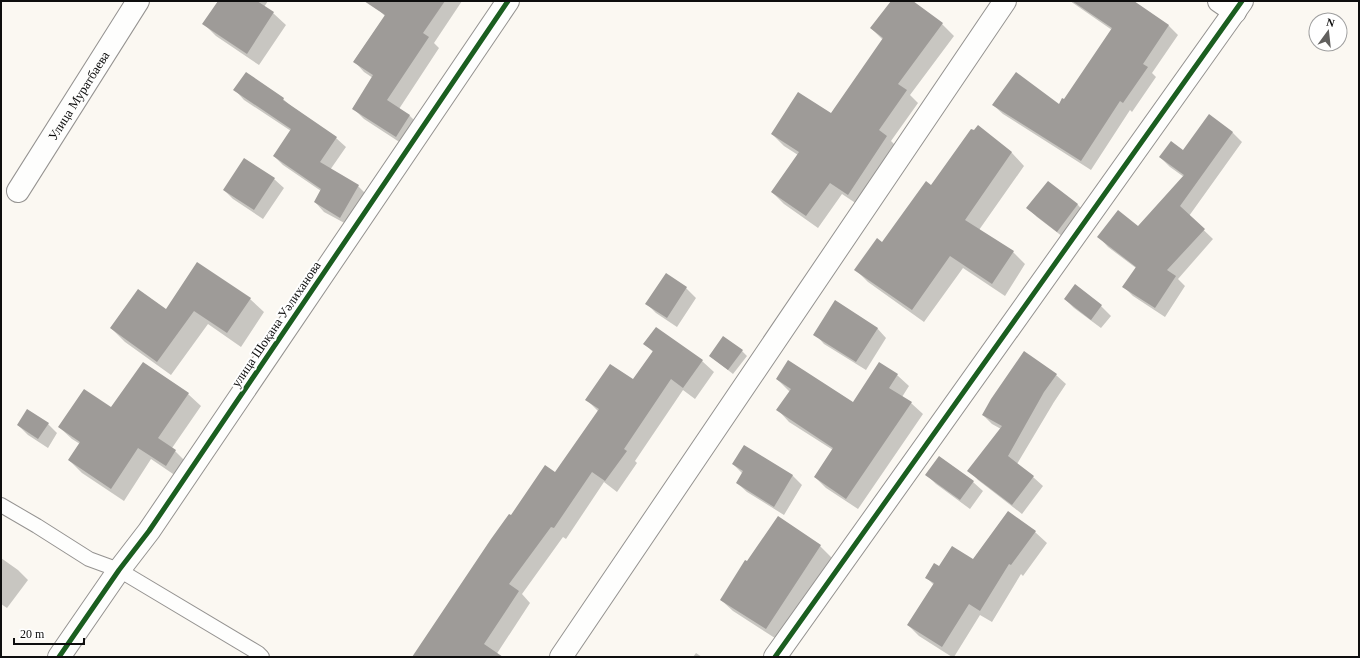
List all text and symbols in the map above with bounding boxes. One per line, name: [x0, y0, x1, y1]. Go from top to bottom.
north arrow: [1308, 12, 1348, 52]
text: N: [1325, 16, 1336, 29]
street label: Улица Муратбаева: [45, 48, 112, 143]
street label: улица Шоқана Уәлиханова: [228, 258, 324, 390]
scale bar: [14, 620, 84, 646]
text: 20 m: [20, 627, 45, 641]

